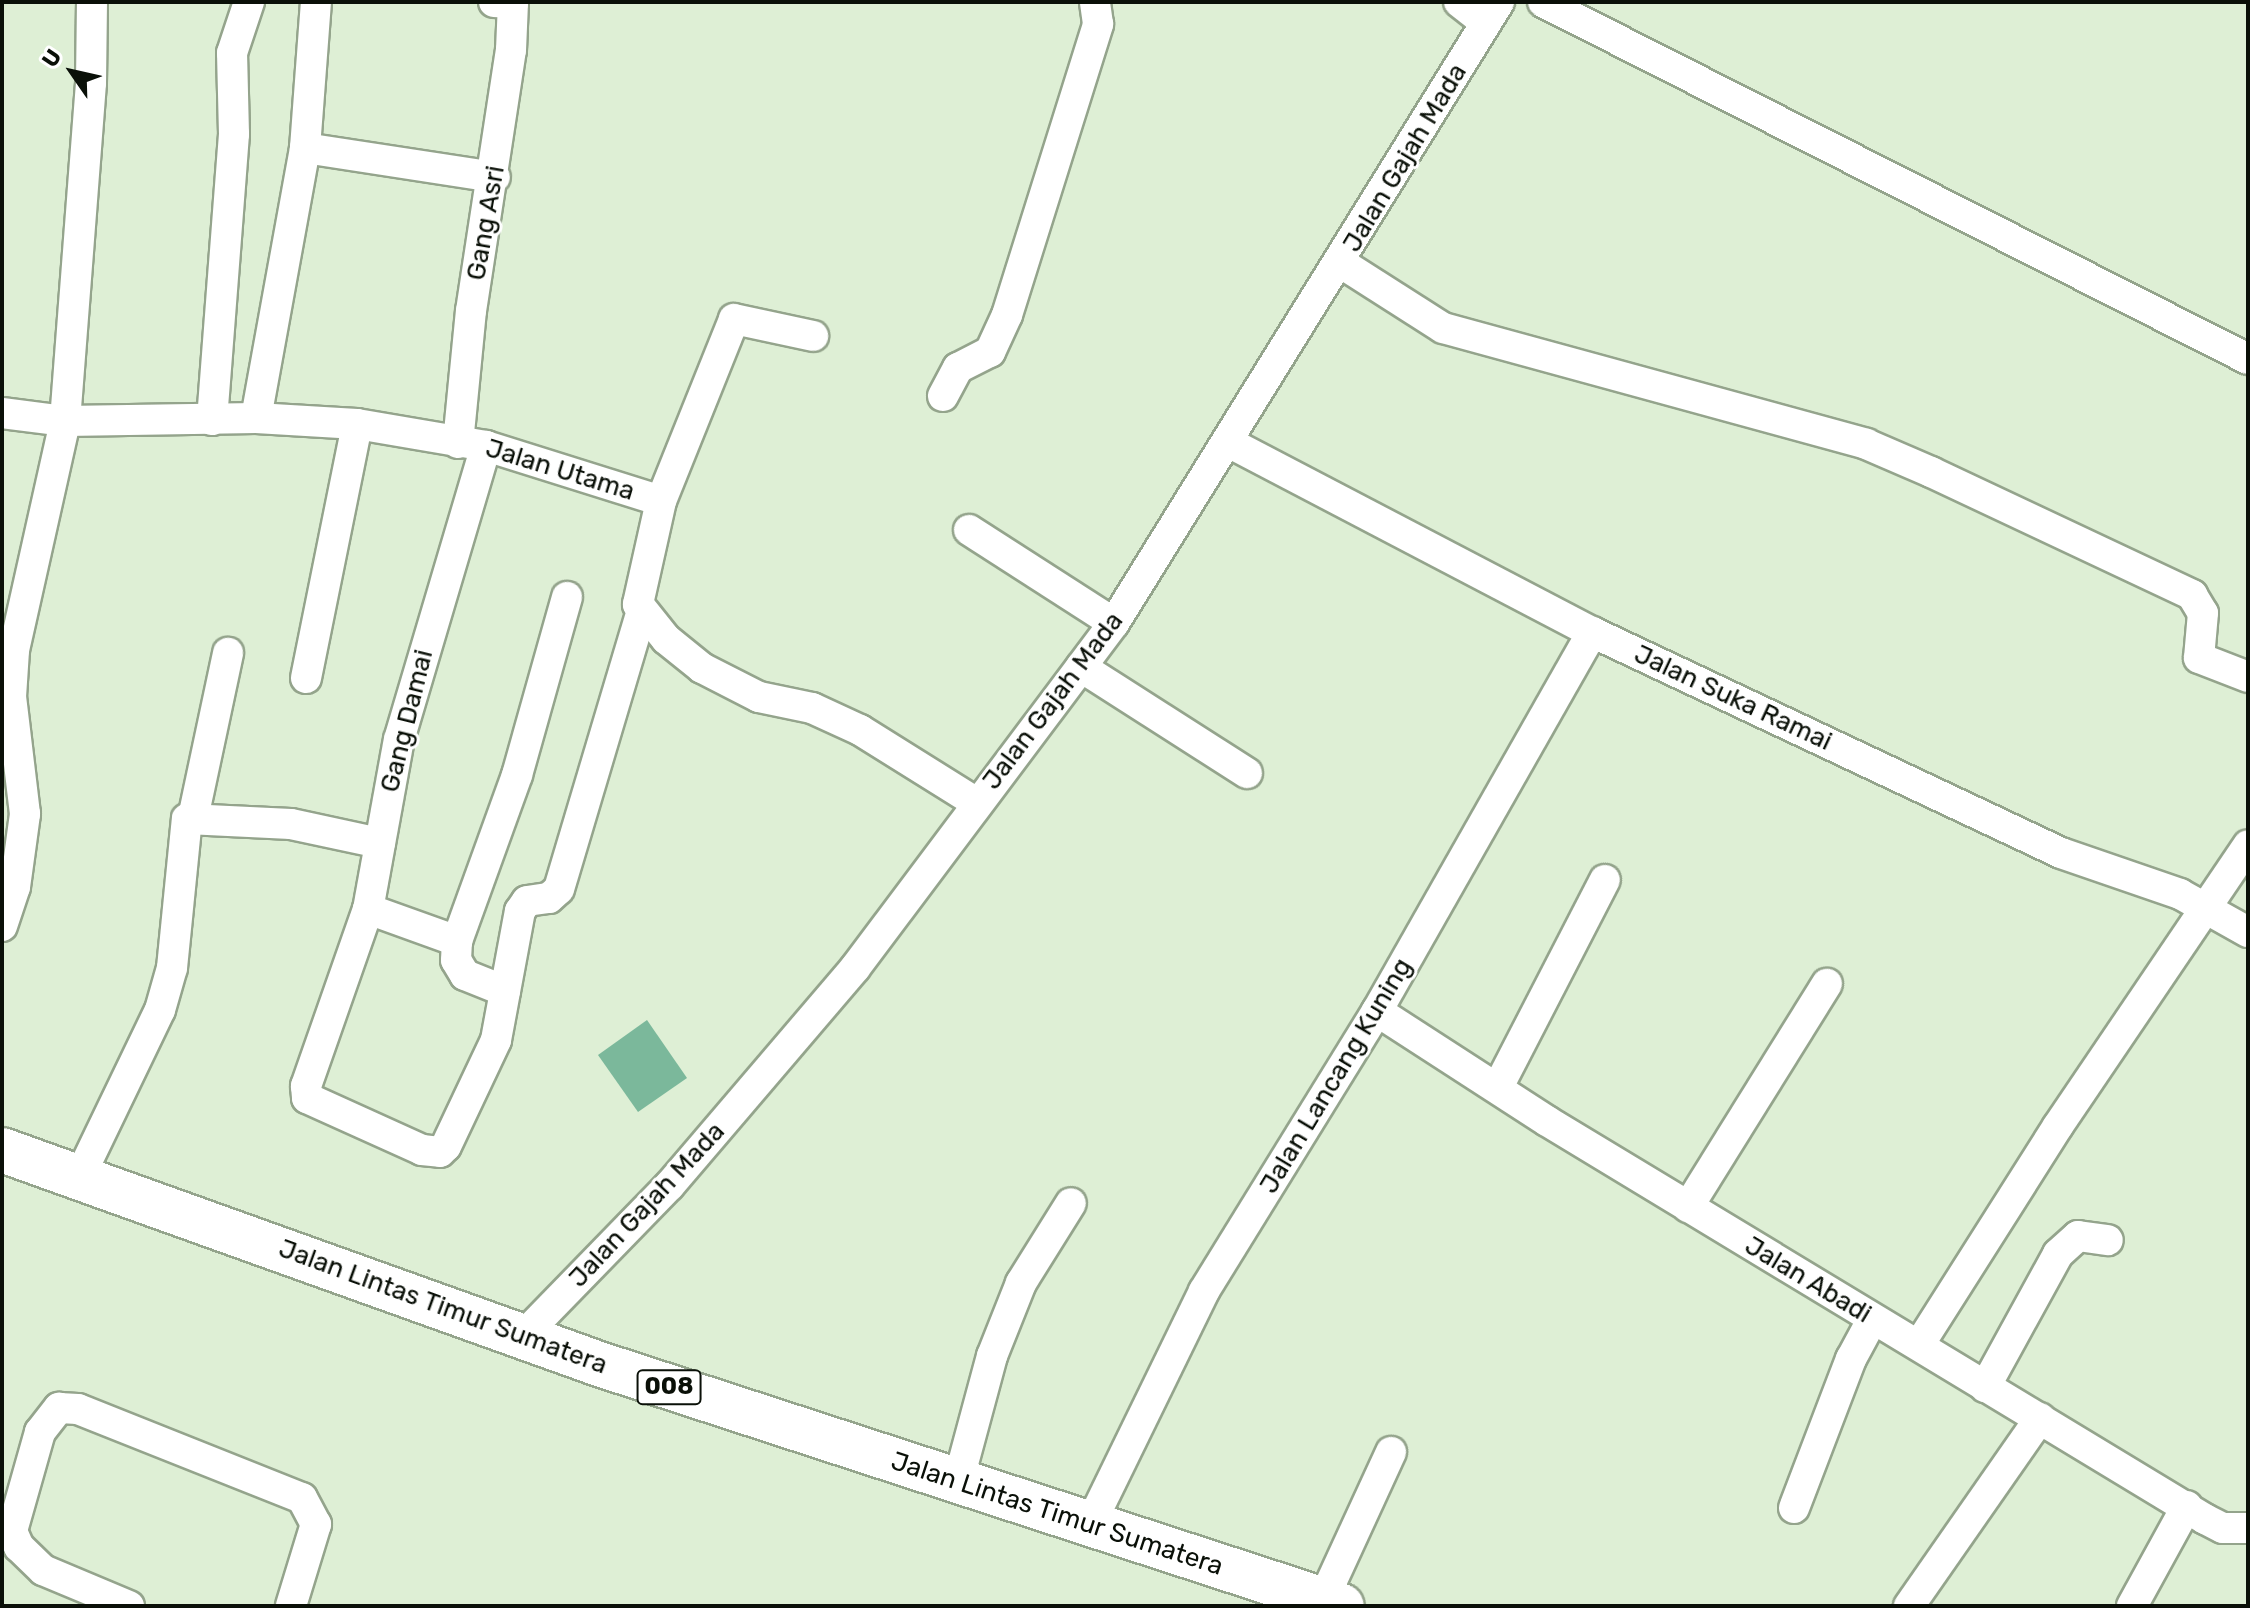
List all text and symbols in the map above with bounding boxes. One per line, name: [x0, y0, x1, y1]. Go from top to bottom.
north arrow: [32, 32, 112, 112]
text: U: [36, 44, 67, 72]
street label: Jalan Gajah Mada: [1337, 58, 1473, 258]
street label: Gang Asri: [461, 163, 511, 283]
street label: Jalan Utama: [482, 433, 638, 507]
street label: Jalan Gajah Mada: [976, 606, 1130, 796]
street label: Jalan Suka Ramai: [1629, 639, 1837, 757]
street label: Gang Damai: [374, 647, 440, 795]
street label: Jalan Lancang Kuning: [1253, 953, 1419, 1199]
street label: Jalan Gajah Mada: [563, 1116, 731, 1294]
street label: Jalan Abadi: [1739, 1230, 1877, 1330]
street label: Jalan Lintas Timur Sumatera: [274, 1233, 612, 1381]
road number: 008: [635, 1367, 703, 1407]
street label: Jalan Lintas Timur Sumatera: [887, 1445, 1227, 1583]

